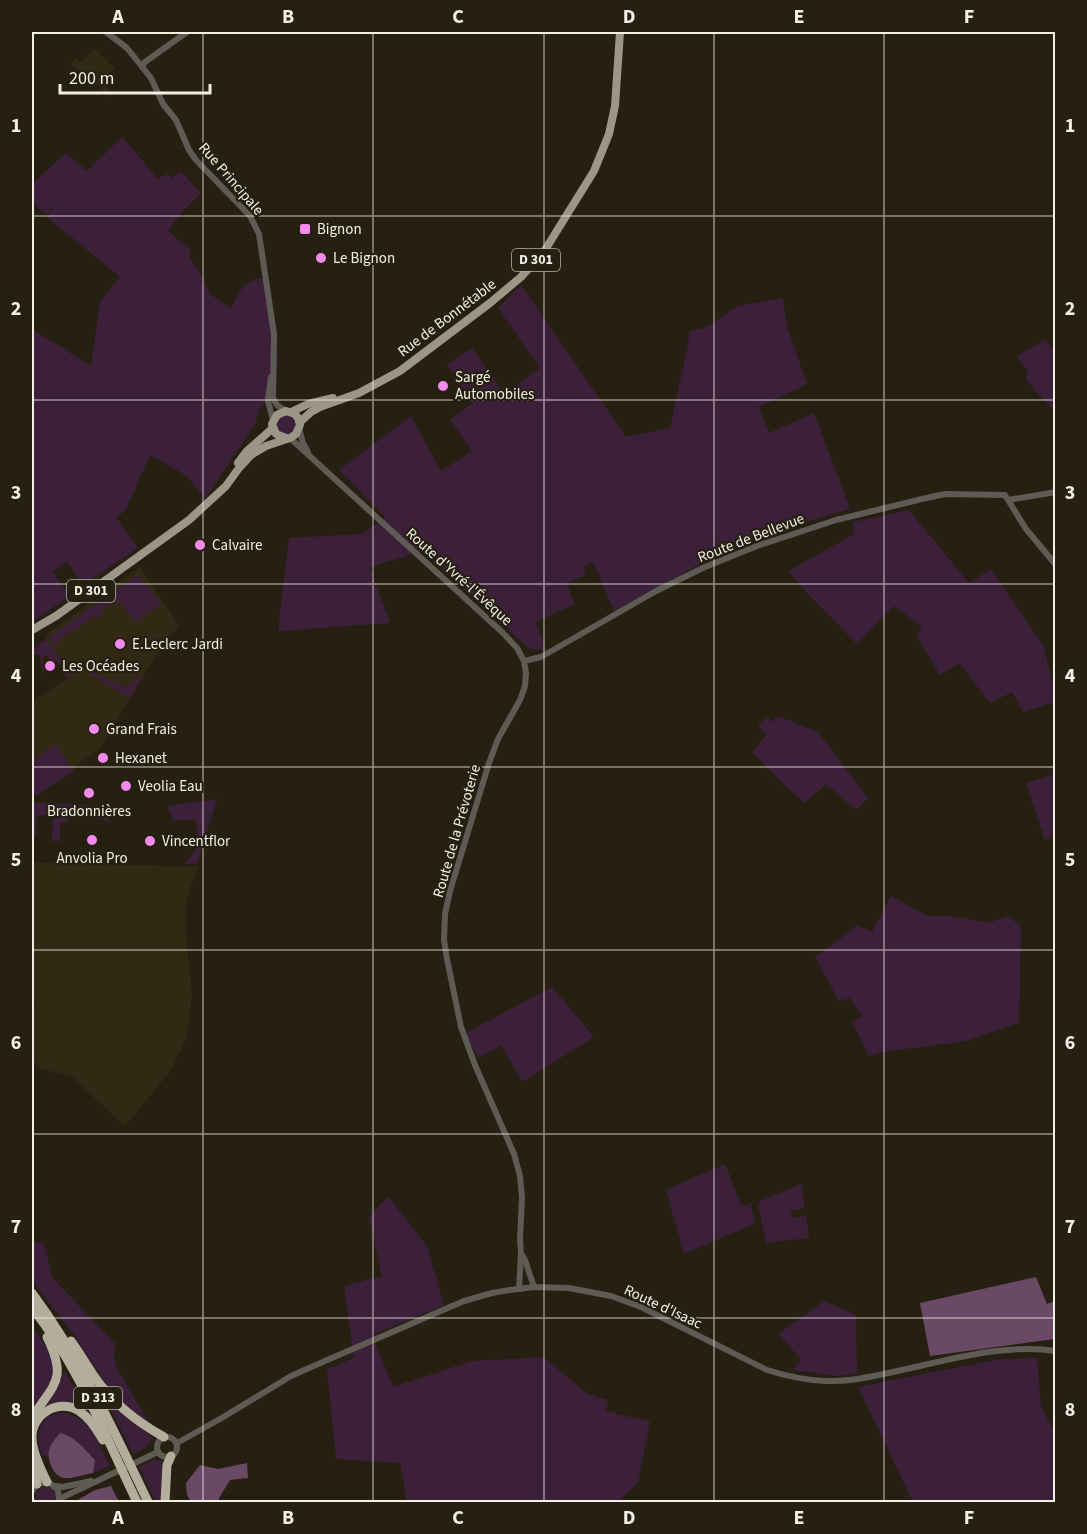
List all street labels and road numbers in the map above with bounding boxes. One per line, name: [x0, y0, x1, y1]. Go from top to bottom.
street label: Rue Principale: [193, 138, 269, 220]
road number: D 301: [512, 249, 560, 271]
street label: Rue de Bonnétable: [393, 274, 501, 362]
street label: Route de Bellevue: [695, 508, 807, 568]
street label: Route d'Yvré-l'Évêque: [401, 523, 517, 631]
road number: D 301: [67, 580, 115, 602]
street label: Route de la Prévoterie: [428, 762, 486, 900]
street label: Route d'Isaac: [620, 1280, 706, 1334]
road number: D 313: [74, 1387, 122, 1409]

